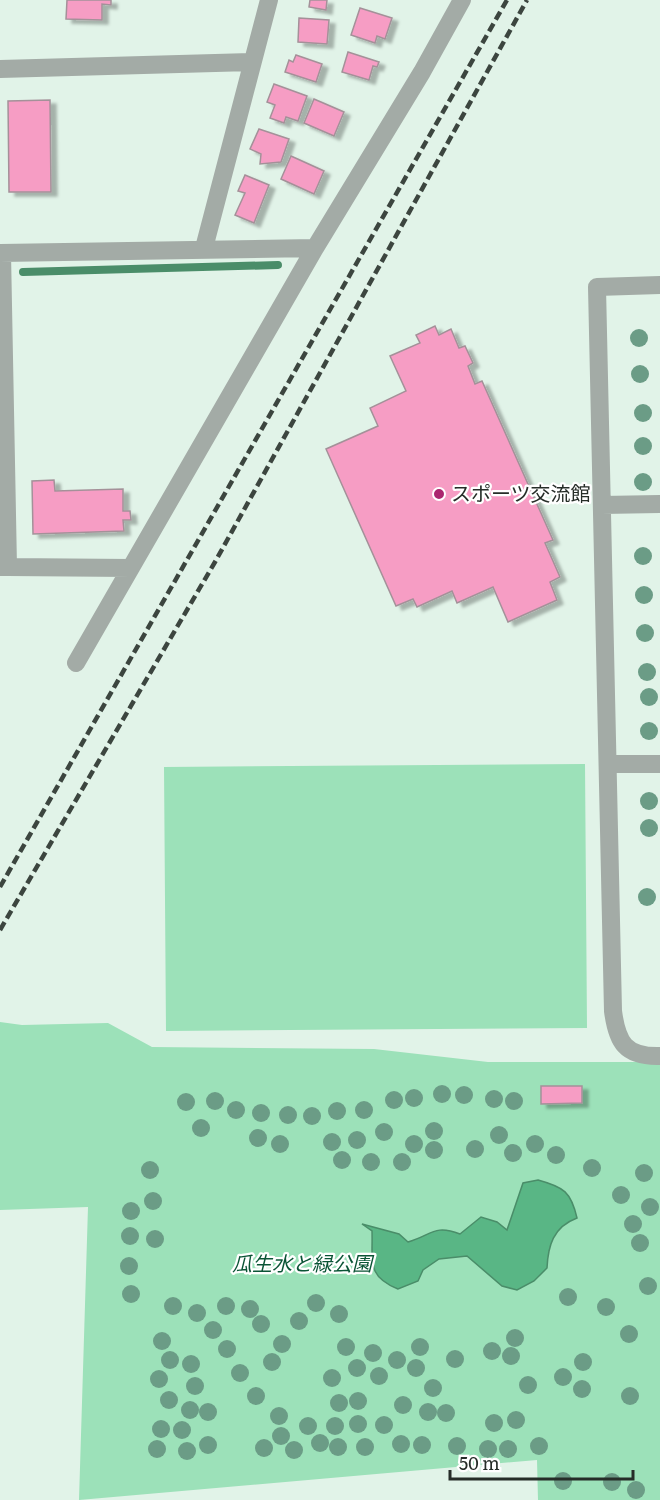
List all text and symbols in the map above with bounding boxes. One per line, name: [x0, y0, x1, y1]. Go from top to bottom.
place label: スポーツ交流館: [451, 477, 591, 507]
marker: スポーツ交流館: [432, 487, 446, 501]
park label: 瓜生水と緑公園: [232, 1247, 375, 1277]
scale bar: [450, 1443, 633, 1481]
text: 50 m: [459, 1449, 500, 1476]

